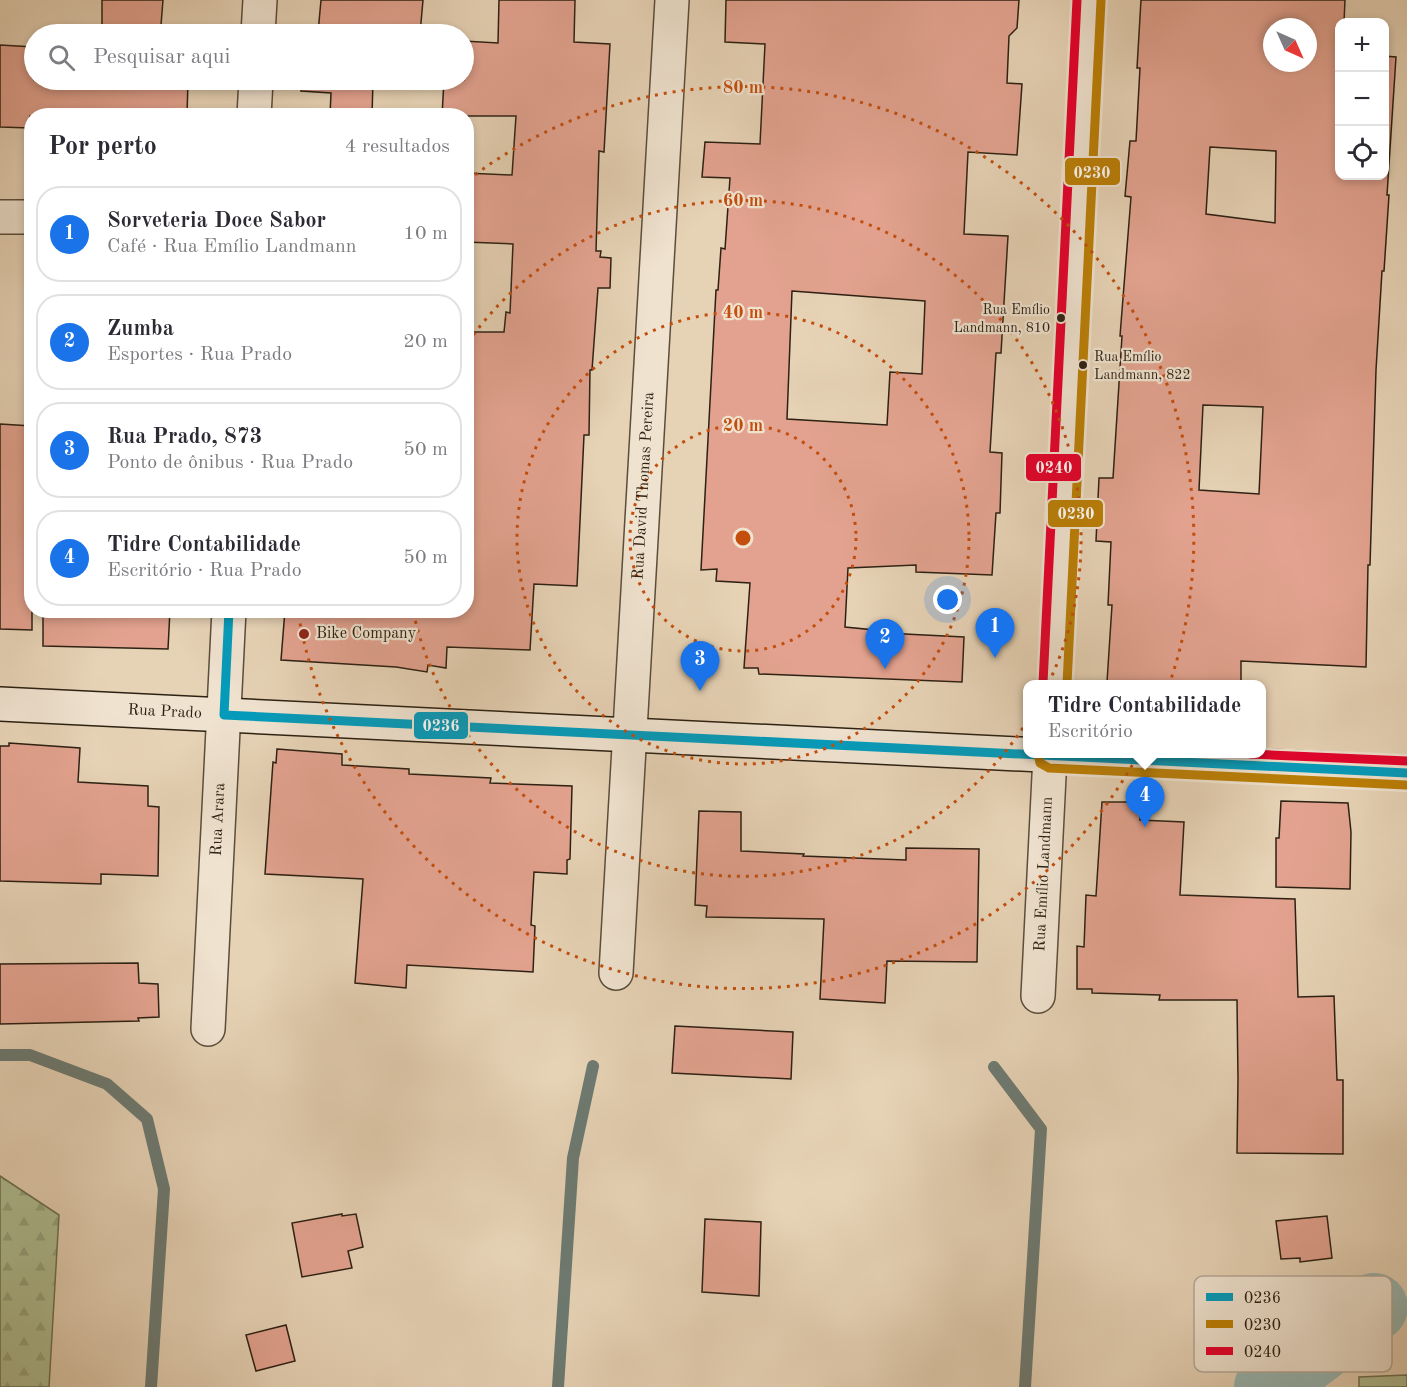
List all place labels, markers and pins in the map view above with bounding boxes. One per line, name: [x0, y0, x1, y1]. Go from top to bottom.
place label: Rua Emílio Landmann, 810: [953, 303, 1050, 335]
marker: Rua Emílio Landmann, 810: [1055, 312, 1067, 324]
place label: Rua Emílio Landmann, 822: [1094, 350, 1191, 382]
marker: Rua Emílio Landmann, 822: [1077, 359, 1089, 371]
centre of rings: [733, 528, 753, 548]
pin: 1: [976, 608, 1014, 658]
pin: 2: [866, 620, 904, 669]
place label: Bike Company: [316, 626, 417, 642]
marker: Bike Company: [297, 627, 311, 641]
pin: 3: [680, 642, 720, 691]
pin: 4: [1126, 778, 1164, 827]

